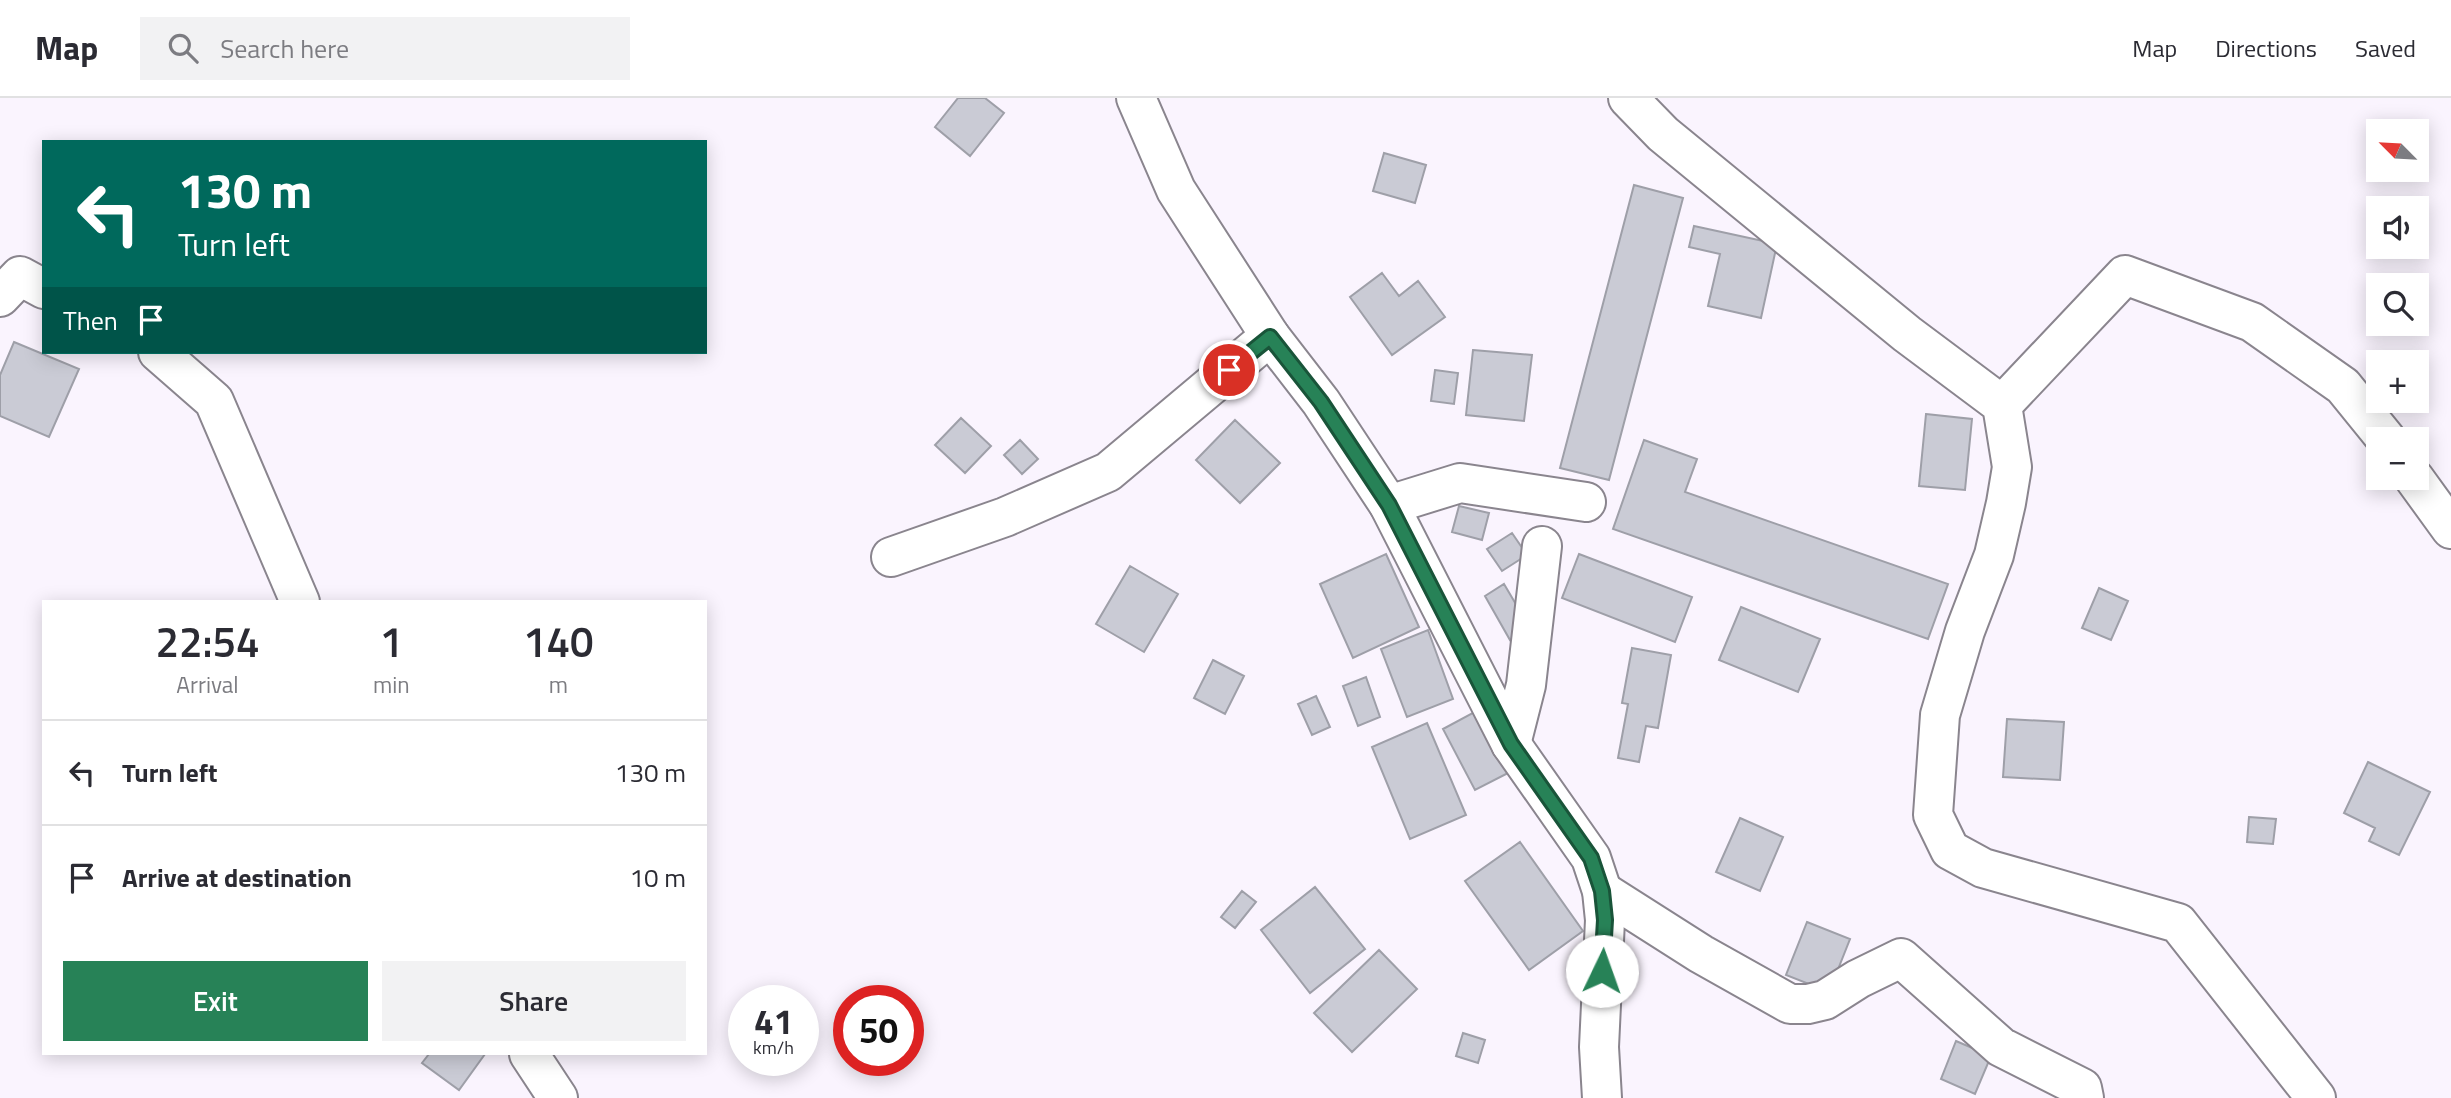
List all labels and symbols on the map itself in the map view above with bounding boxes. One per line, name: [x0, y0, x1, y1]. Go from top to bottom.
north arrow: [2366, 119, 2429, 182]
pin: [1199, 340, 1259, 400]
position arrow: [1565, 934, 1639, 1008]
speed limit sign: 50: [833, 985, 924, 1076]

